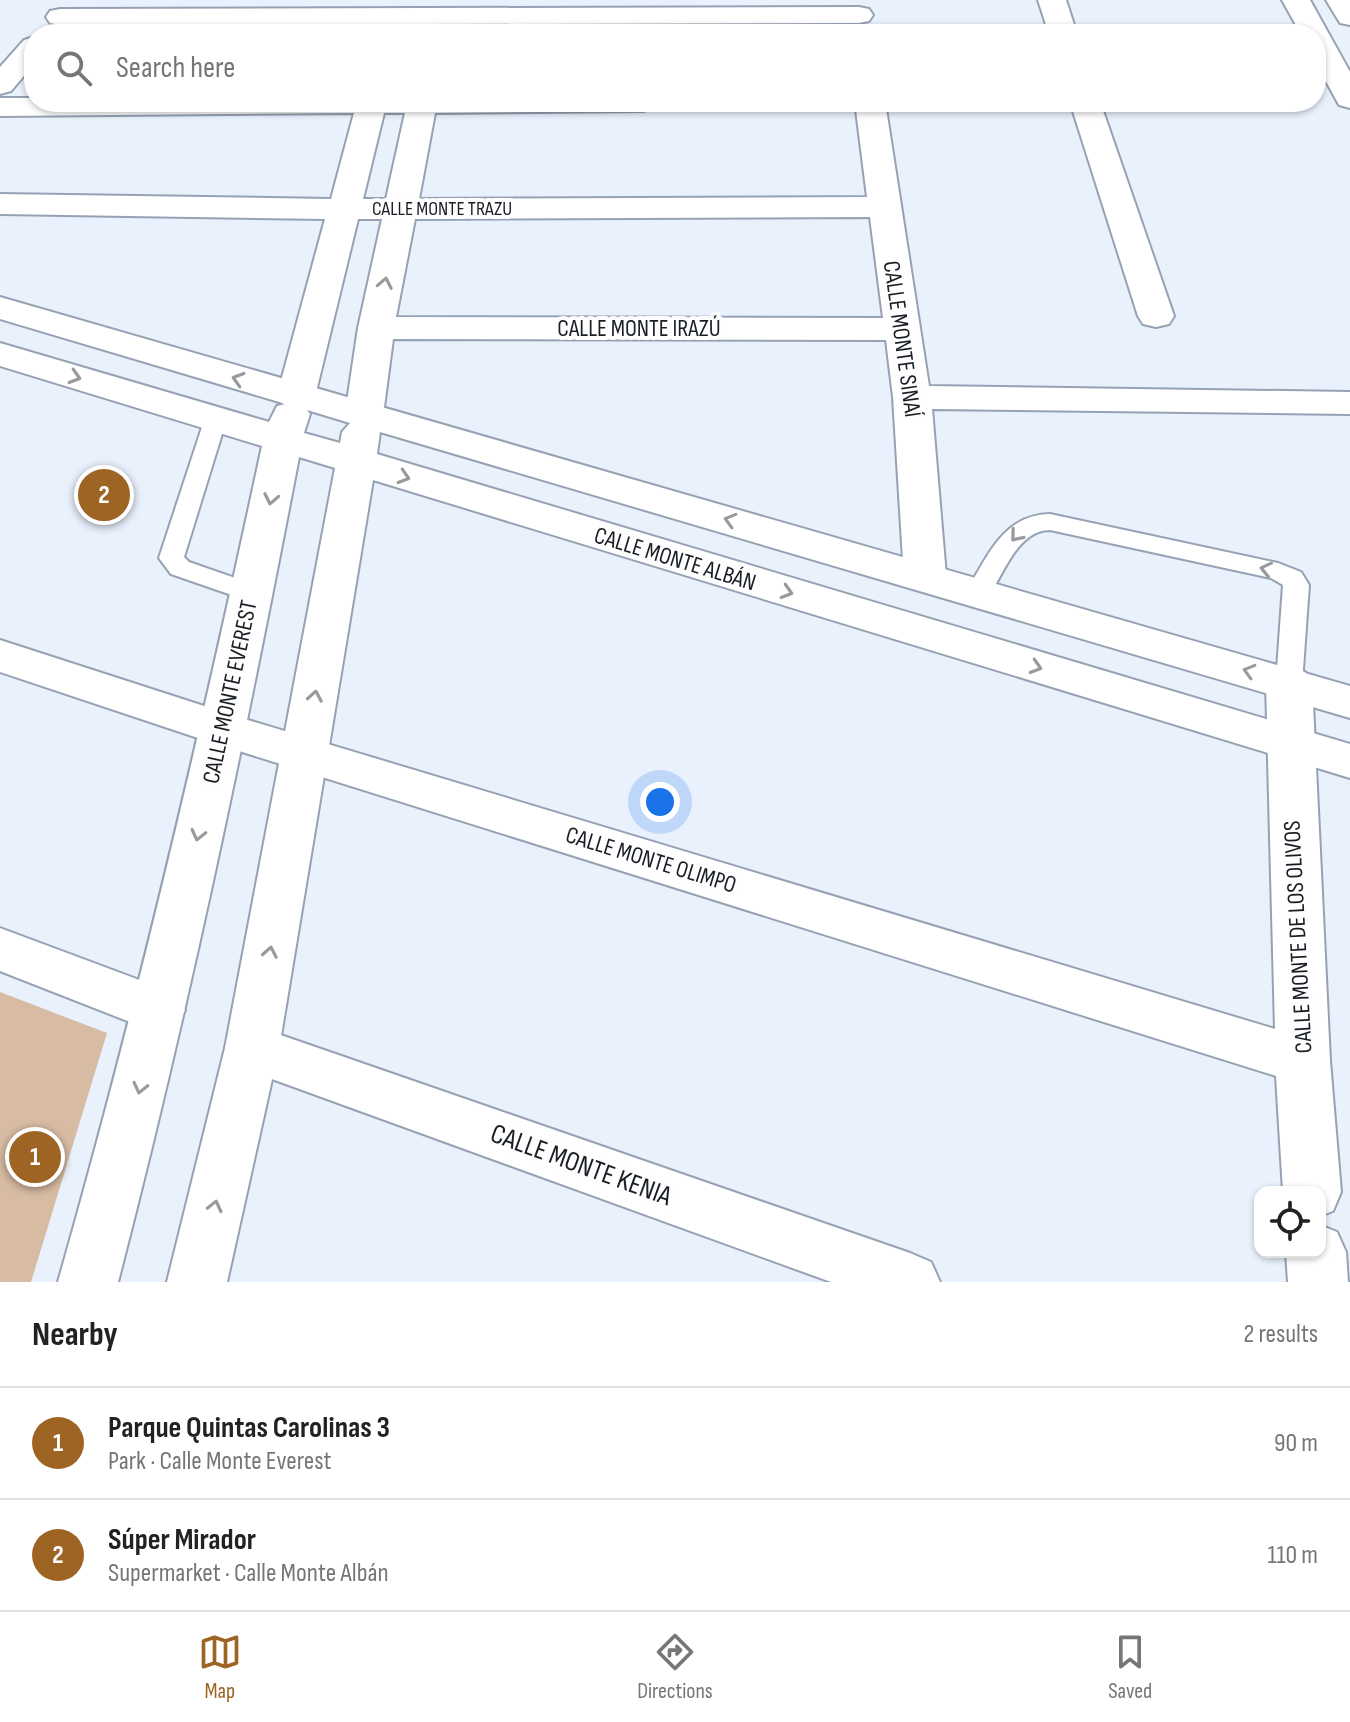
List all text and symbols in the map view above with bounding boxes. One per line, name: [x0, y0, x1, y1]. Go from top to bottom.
search box: [24, 24, 1326, 112]
icon: search: [52, 46, 96, 90]
text: Search here: [116, 50, 235, 86]
street label: CALLE MONTE TRAZU: [372, 197, 512, 221]
street label: CALLE MONTE SINAÍ: [877, 259, 927, 419]
one-way arrow: [375, 276, 392, 290]
street label: CALLE MONTE IRAZÚ: [557, 314, 721, 343]
one-way arrow: [67, 368, 81, 384]
one-way arrow: [232, 372, 245, 388]
pin: 2: [78, 465, 130, 525]
one-way arrow: [396, 468, 410, 484]
one-way arrow: [263, 492, 280, 506]
one-way arrow: [724, 513, 737, 529]
street label: CALLE MONTE ALBÁN: [591, 521, 759, 597]
one-way arrow: [1012, 527, 1026, 542]
one-way arrow: [1260, 561, 1273, 578]
one-way arrow: [779, 583, 793, 599]
street label: CALLE MONTE EVEREST: [196, 597, 264, 786]
one-way arrow: [1028, 658, 1042, 674]
one-way arrow: [1242, 664, 1256, 680]
one-way arrow: [306, 689, 323, 703]
your location: [640, 782, 680, 822]
street label: CALLE MONTE OLIMPO: [562, 820, 740, 900]
street label: CALLE MONTE DE LOS OLIVOS: [1277, 820, 1319, 1054]
one-way arrow: [191, 828, 208, 842]
one-way arrow: [260, 945, 277, 959]
one-way arrow: [132, 1081, 149, 1095]
street label: CALLE MONTE KENIA: [486, 1117, 677, 1213]
pin: 1: [9, 1127, 61, 1187]
map controls: [1254, 1186, 1326, 1258]
button: locate: [1254, 1186, 1326, 1258]
one-way arrow: [206, 1200, 223, 1213]
text: Nearby: [32, 1314, 118, 1355]
text: 2 results: [1244, 1319, 1318, 1350]
text: Parque Quintas Carolinas 3: [108, 1410, 390, 1446]
text: 1: [53, 1428, 63, 1459]
text: 90 m: [1274, 1428, 1318, 1459]
text: Park · Calle Monte Everest: [108, 1446, 332, 1477]
text: Súper Mirador: [108, 1522, 256, 1558]
text: 2: [52, 1540, 64, 1571]
text: 110 m: [1267, 1540, 1318, 1571]
text: Supermarket · Calle Monte Albán: [108, 1558, 389, 1589]
tab: Map: [198, 1630, 242, 1705]
tab: Directions: [637, 1630, 713, 1705]
tab: Saved: [1108, 1630, 1152, 1705]

